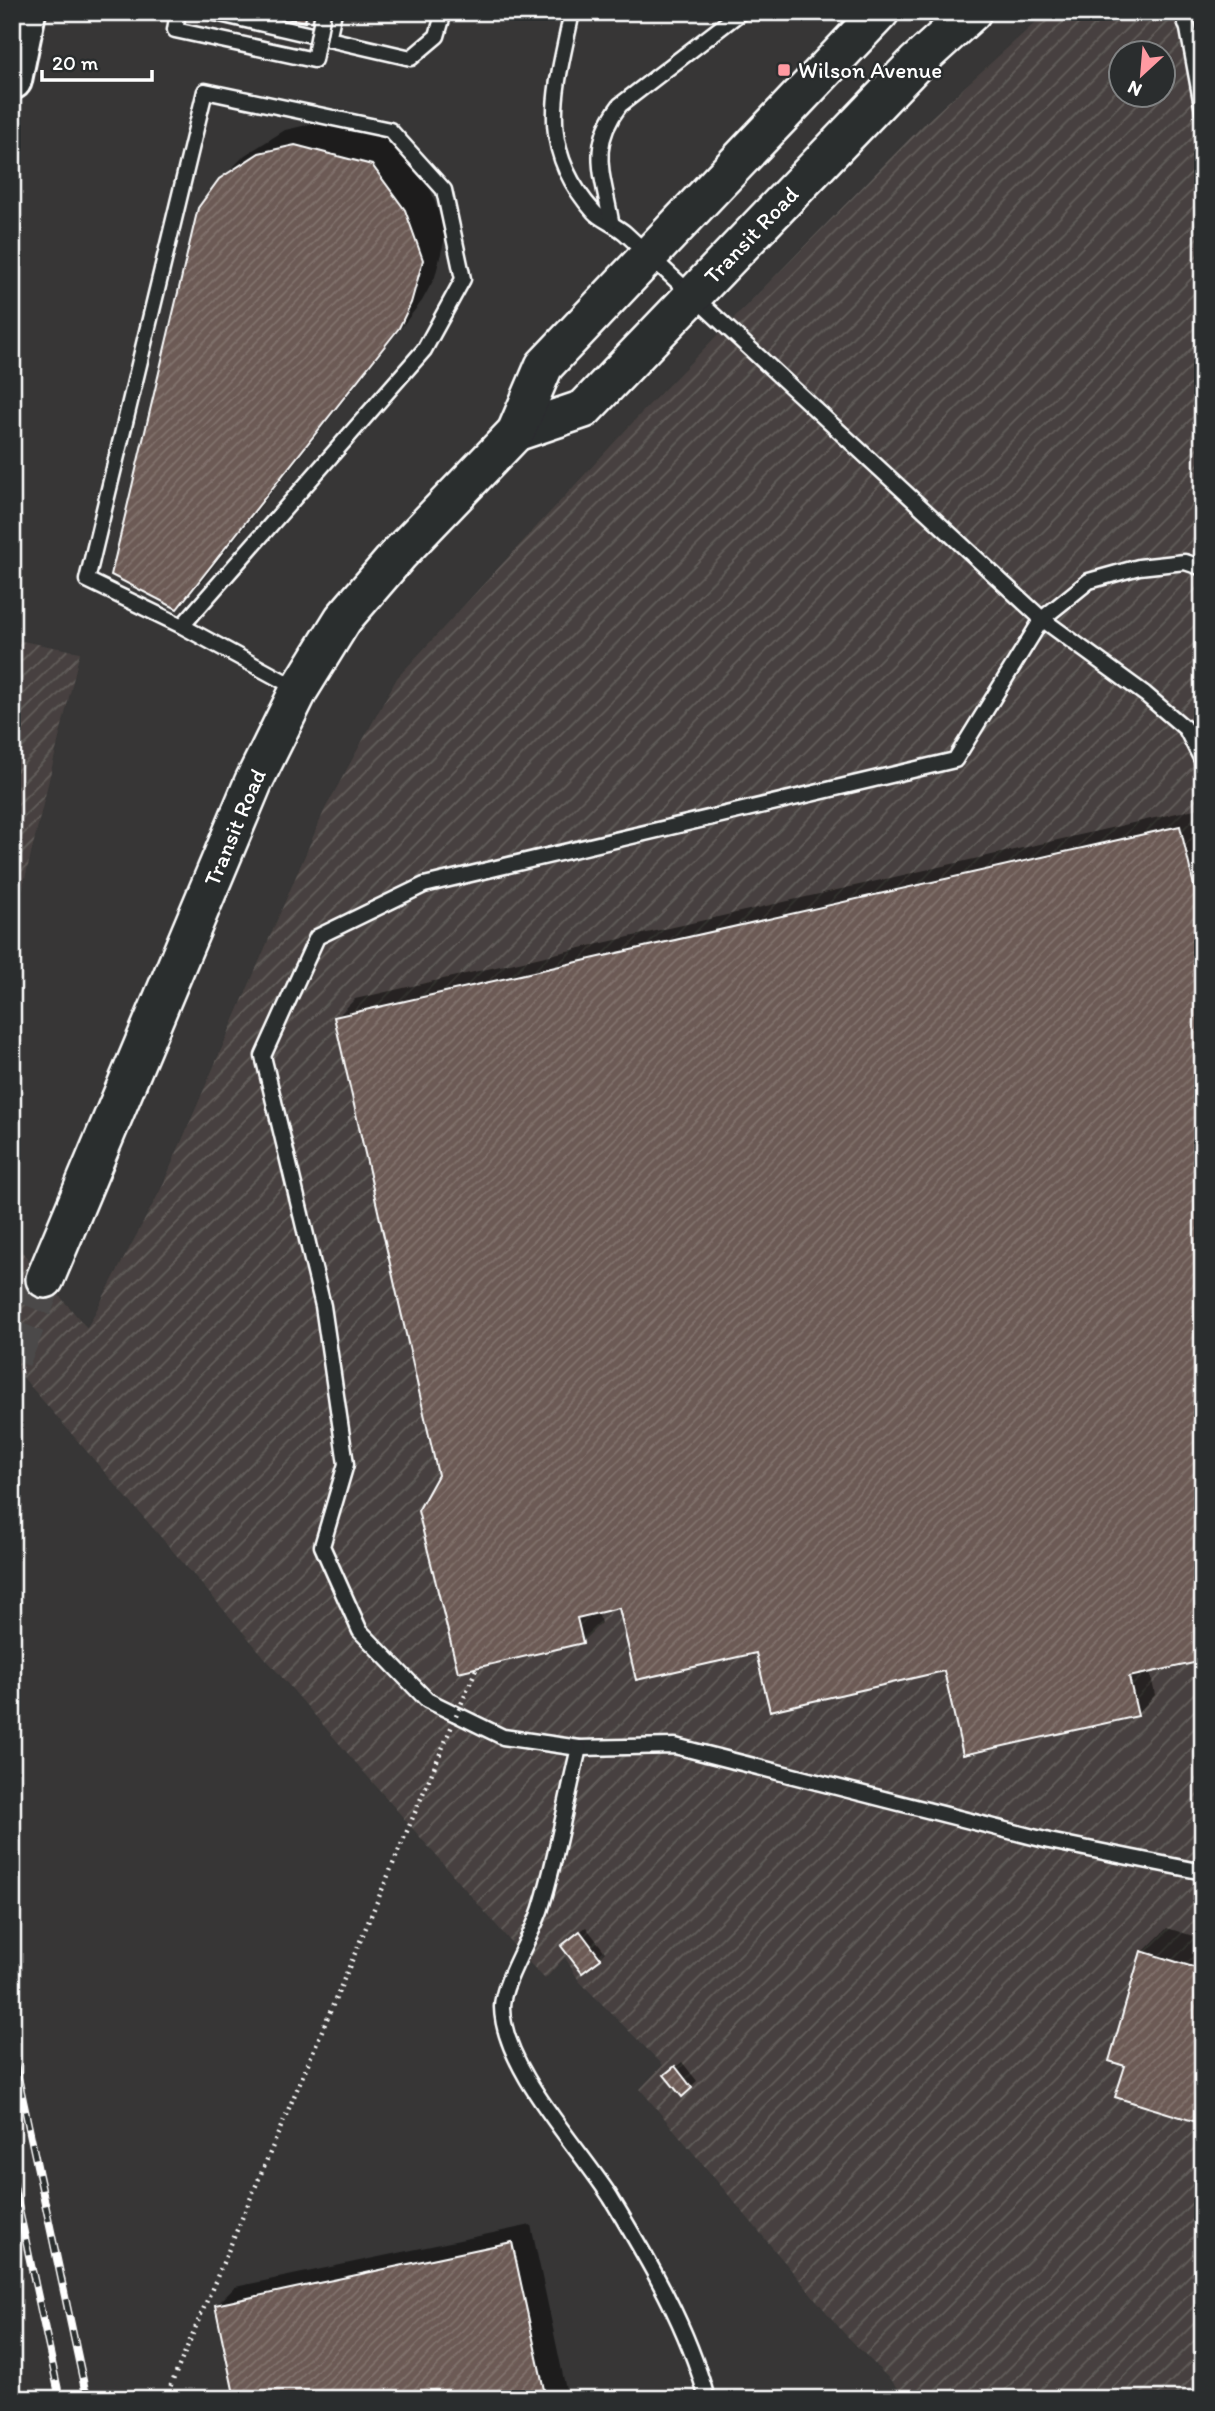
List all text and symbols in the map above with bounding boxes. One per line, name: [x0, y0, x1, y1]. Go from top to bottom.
scale bar: [42, 38, 152, 82]
north arrow: [1106, 38, 1176, 108]
text: 20 m: [52, 50, 99, 75]
place label: Wilson Avenue: [798, 56, 942, 84]
marker: Wilson Avenue: [776, 62, 792, 78]
text: N: [1124, 76, 1146, 102]
street label: Transit Road: [698, 180, 804, 290]
street label: Transit Road: [197, 764, 272, 890]

